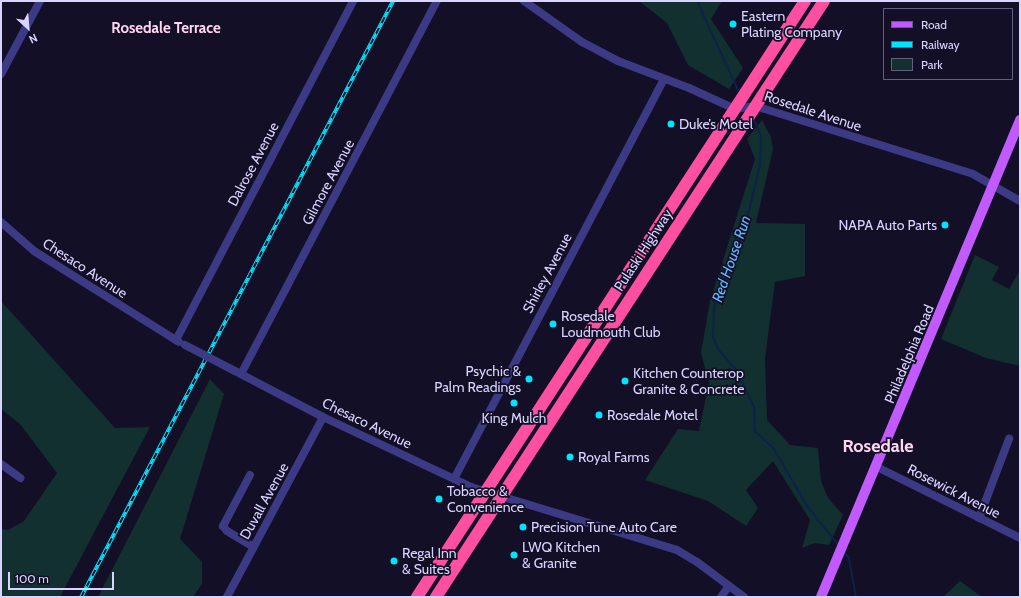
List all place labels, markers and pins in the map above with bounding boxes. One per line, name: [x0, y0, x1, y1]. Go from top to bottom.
place label: Eastern Plating Company: [741, 8, 842, 40]
marker: Eastern Plating Company: [728, 19, 738, 29]
place label: Duke’s Motel: [679, 116, 753, 132]
marker: Duke’s Motel: [666, 119, 676, 129]
place label: NAPA Auto Parts: [839, 217, 937, 233]
marker: NAPA Auto Parts: [940, 220, 950, 230]
place label: Rosedale Loudmouth Club: [561, 308, 660, 340]
marker: Rosedale Loudmouth Club: [548, 319, 558, 329]
place label: Psychic & Palm Readings: [434, 363, 521, 396]
place label: Kitchen Counterop Granite & Concrete: [633, 365, 744, 398]
marker: Psychic & Palm Readings: [524, 374, 534, 384]
marker: Kitchen Counterop Granite & Concrete: [620, 376, 630, 386]
marker: King Mulch: [509, 398, 519, 408]
place label: Rosedale Motel: [607, 407, 698, 423]
place label: King Mulch: [482, 410, 546, 426]
marker: Rosedale Motel: [594, 410, 604, 420]
place label: Royal Farms: [578, 449, 650, 465]
marker: Royal Farms: [565, 452, 575, 462]
place label: Tobacco & Convenience: [447, 483, 524, 516]
marker: Tobacco & Convenience: [434, 494, 444, 504]
place label: Precision Tune Auto Care: [531, 519, 677, 535]
marker: Precision Tune Auto Care: [518, 522, 528, 532]
place label: LWQ Kitchen & Granite: [522, 539, 600, 572]
place label: Regal Inn & Suites: [402, 545, 457, 578]
marker: LWQ Kitchen & Granite: [509, 550, 519, 560]
marker: Regal Inn & Suites: [389, 556, 399, 566]

